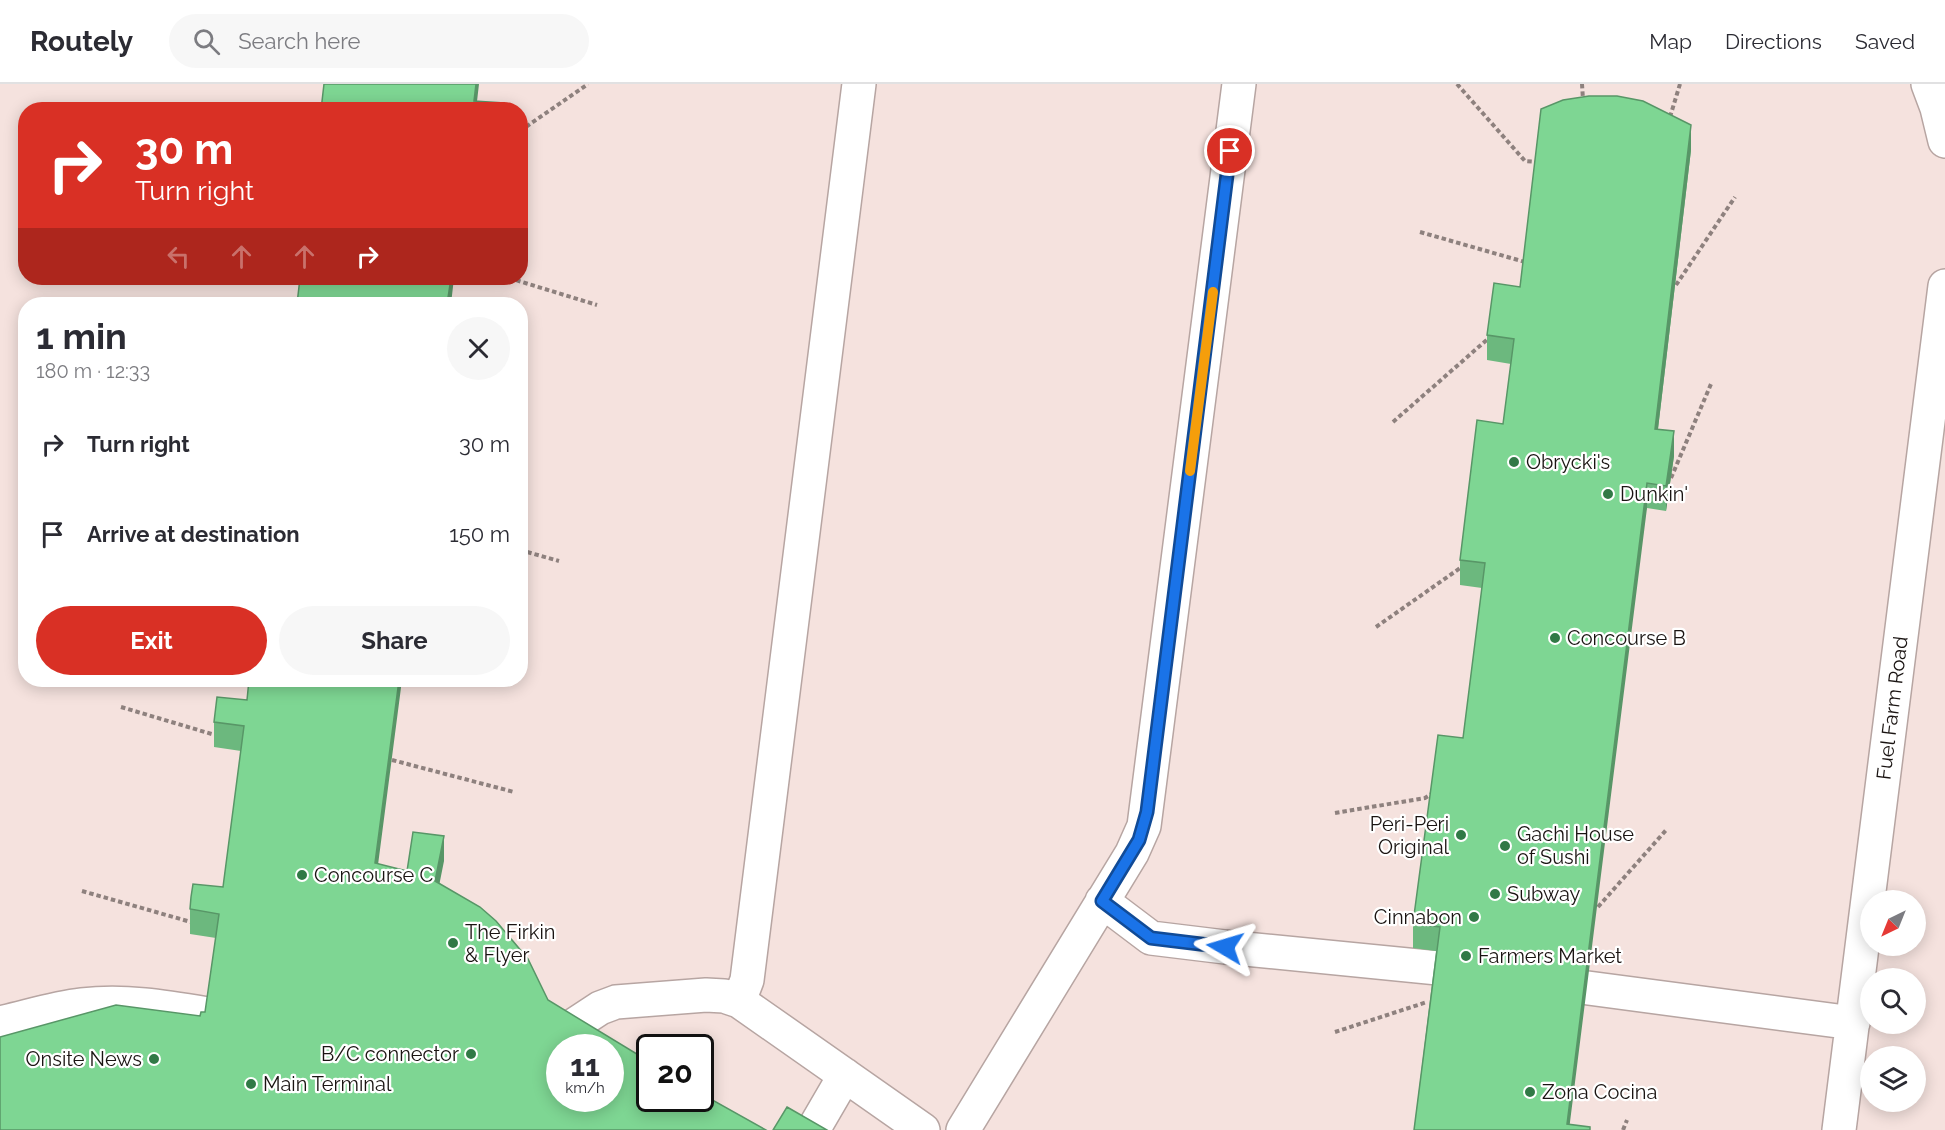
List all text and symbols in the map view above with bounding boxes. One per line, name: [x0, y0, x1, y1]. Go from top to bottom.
search box: [169, 14, 589, 68]
text: Routely: [30, 25, 133, 58]
icon: search: [190, 25, 223, 58]
text: Search here: [238, 28, 360, 54]
text: Map: [1649, 29, 1692, 54]
text: Directions: [1725, 29, 1822, 54]
text: Saved: [1855, 29, 1915, 54]
text: 30 m: [135, 125, 233, 174]
pin: [1204, 125, 1255, 176]
icon: right: [36, 126, 114, 204]
icon: arrive: [1213, 134, 1246, 167]
text: Turn right: [135, 175, 254, 206]
icon: left: [162, 240, 195, 273]
icon: ahead: [225, 240, 258, 273]
icon: ahead: [288, 240, 321, 273]
icon: right: [351, 240, 384, 273]
text: 1 min: [36, 315, 127, 357]
button: close: [447, 317, 510, 380]
text: 180 m · 12:33: [36, 359, 150, 383]
icon: right: [36, 428, 69, 461]
text: Turn right: [87, 431, 190, 457]
text: 30 m: [459, 431, 510, 457]
place label: Obrycki's: [1526, 450, 1610, 474]
marker: Obrycki's: [1507, 455, 1521, 469]
place label: Dunkin': [1620, 482, 1688, 506]
marker: Dunkin': [1601, 487, 1615, 501]
icon: arrive: [36, 518, 69, 551]
text: Arrive at destination: [87, 521, 300, 547]
text: 150 m: [449, 521, 510, 547]
button: Exit: [36, 606, 267, 675]
button: Share: [279, 606, 510, 675]
place label: Concourse B: [1567, 626, 1686, 650]
marker: Concourse B: [1548, 631, 1562, 645]
street label: Fuel Farm Road: [1871, 635, 1913, 781]
place label: Peri-Peri Original: [1370, 812, 1450, 859]
place label: Gachi House of Sushi: [1517, 822, 1634, 869]
marker: Peri-Peri Original: [1454, 828, 1468, 842]
marker: Gachi House of Sushi: [1498, 839, 1512, 853]
place label: Concourse C: [314, 863, 433, 887]
marker: Concourse C: [295, 868, 309, 882]
place label: Subway: [1507, 882, 1581, 906]
marker: Subway: [1488, 887, 1502, 901]
north arrow: [1860, 890, 1926, 956]
map controls: [1860, 890, 1926, 1112]
place label: Cinnabon: [1374, 905, 1462, 929]
marker: Cinnabon: [1467, 910, 1481, 924]
position arrow: [1193, 915, 1257, 979]
place label: The Firkin & Flyer: [465, 920, 555, 967]
marker: The Firkin & Flyer: [446, 936, 460, 950]
place label: Farmers Market: [1478, 944, 1622, 968]
marker: Farmers Market: [1459, 949, 1473, 963]
button: search: [1860, 968, 1926, 1034]
speed limit sign: 20: [636, 1034, 714, 1112]
place label: B/C connector: [321, 1042, 459, 1066]
button: layers: [1860, 1046, 1926, 1112]
place label: Onsite News: [26, 1047, 142, 1071]
marker: B/C connector: [464, 1047, 478, 1061]
text: 11: [570, 1048, 600, 1083]
marker: Onsite News: [147, 1052, 161, 1066]
place label: Main Terminal: [263, 1072, 392, 1096]
marker: Main Terminal: [244, 1077, 258, 1091]
text: km/h: [565, 1079, 605, 1097]
place label: Zona Cocina: [1542, 1080, 1657, 1104]
marker: Zona Cocina: [1523, 1085, 1537, 1099]

